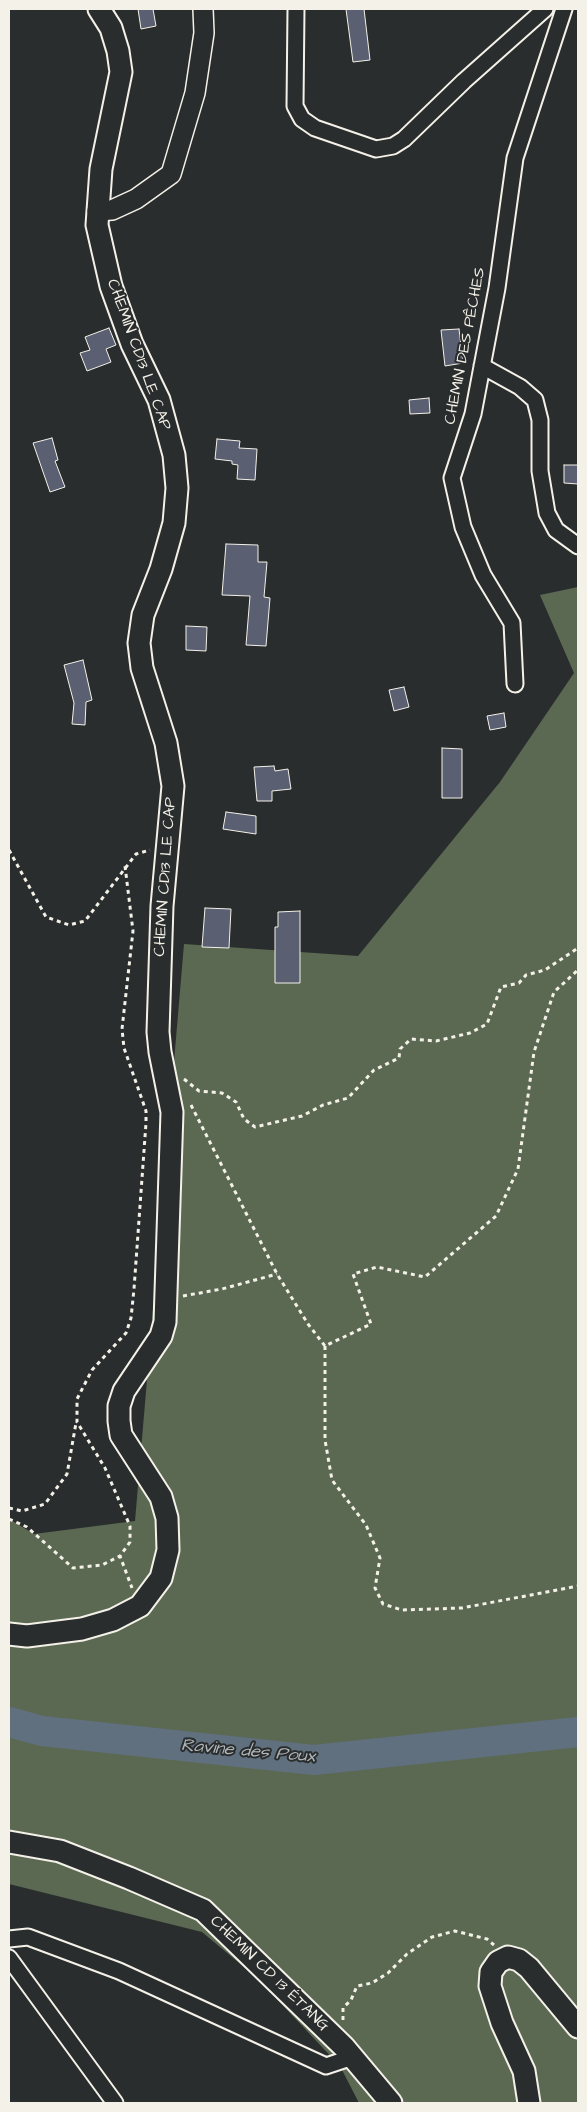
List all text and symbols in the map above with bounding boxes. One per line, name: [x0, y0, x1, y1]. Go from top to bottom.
street label: CHEMIN DES PÊCHES: [441, 266, 491, 426]
street label: CHEMIN CD13 LE CAP: [102, 277, 174, 433]
street label: CHEMIN CD13 LE CAP: [151, 797, 181, 957]
water label: Ravine des Poux: [180, 1735, 316, 1769]
street label: CHEMIN CD 13 ÉTANG: [205, 1912, 333, 2036]

